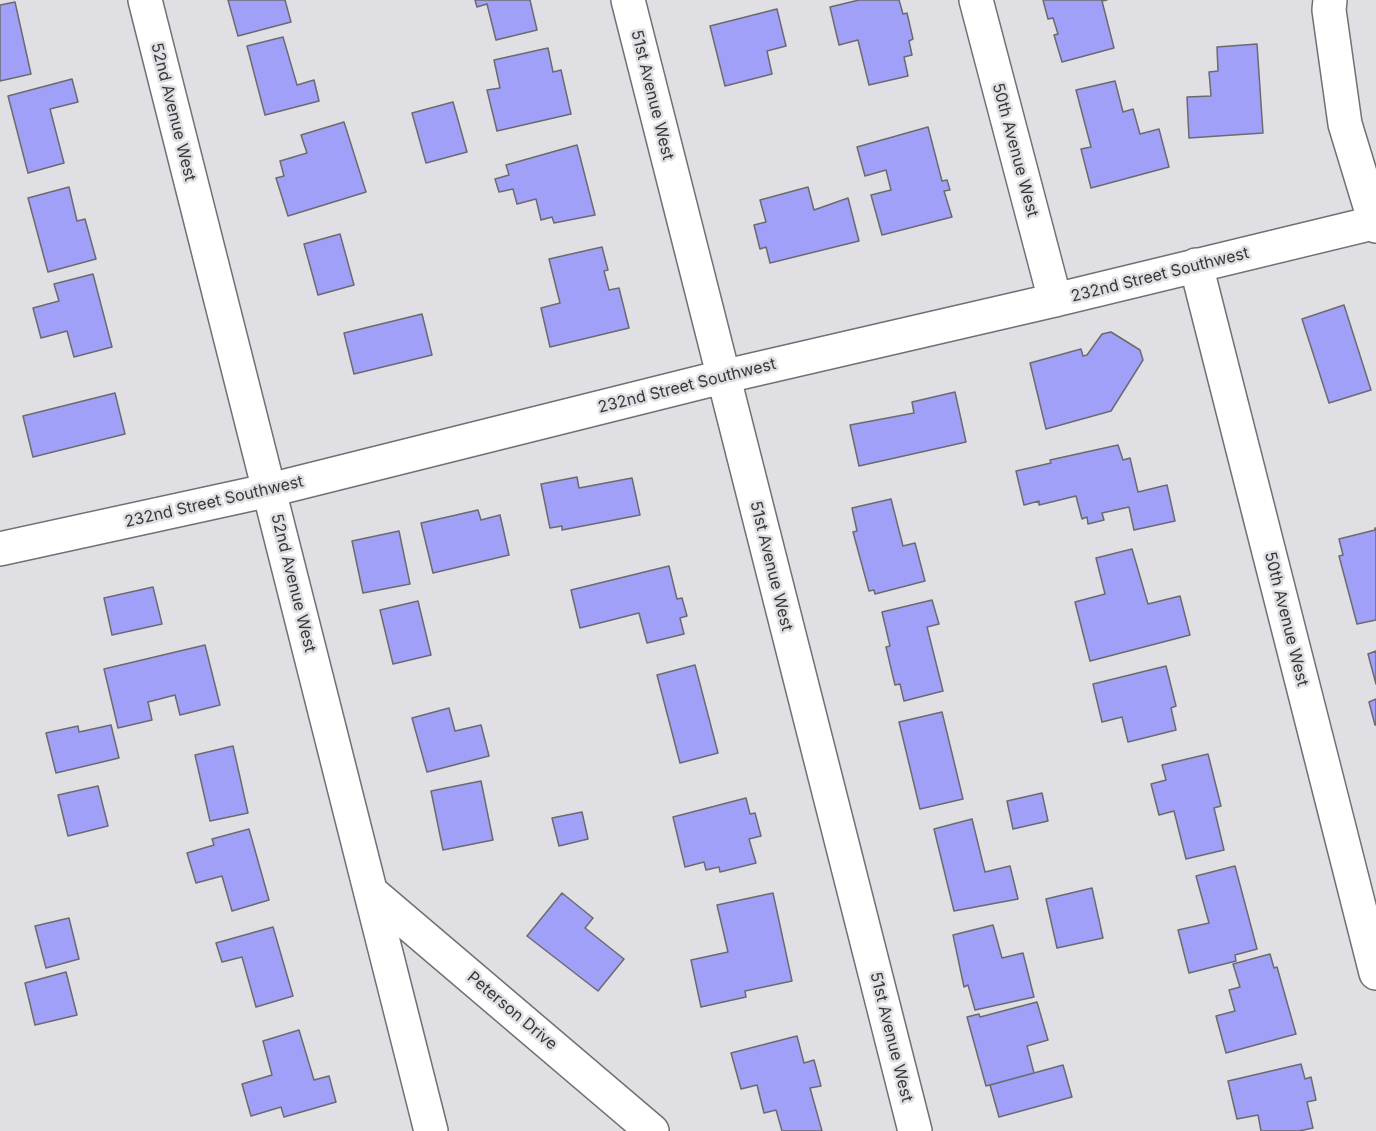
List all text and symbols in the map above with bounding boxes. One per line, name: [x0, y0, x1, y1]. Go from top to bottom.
street label: 51st Avenue West: [627, 28, 677, 162]
street label: 52nd Avenue West: [147, 41, 199, 183]
street label: 50th Avenue West: [988, 81, 1042, 219]
street label: 232nd Street Southwest: [1069, 244, 1251, 306]
street label: 232nd Street Southwest: [596, 355, 778, 417]
street label: 232nd Street Southwest: [123, 472, 305, 532]
street label: 51st Avenue West: [746, 499, 796, 633]
street label: 52nd Avenue West: [267, 512, 319, 654]
street label: 50th Avenue West: [1260, 550, 1312, 688]
street label: Peterson Drive: [463, 968, 561, 1054]
street label: 51st Avenue West: [866, 970, 916, 1104]

